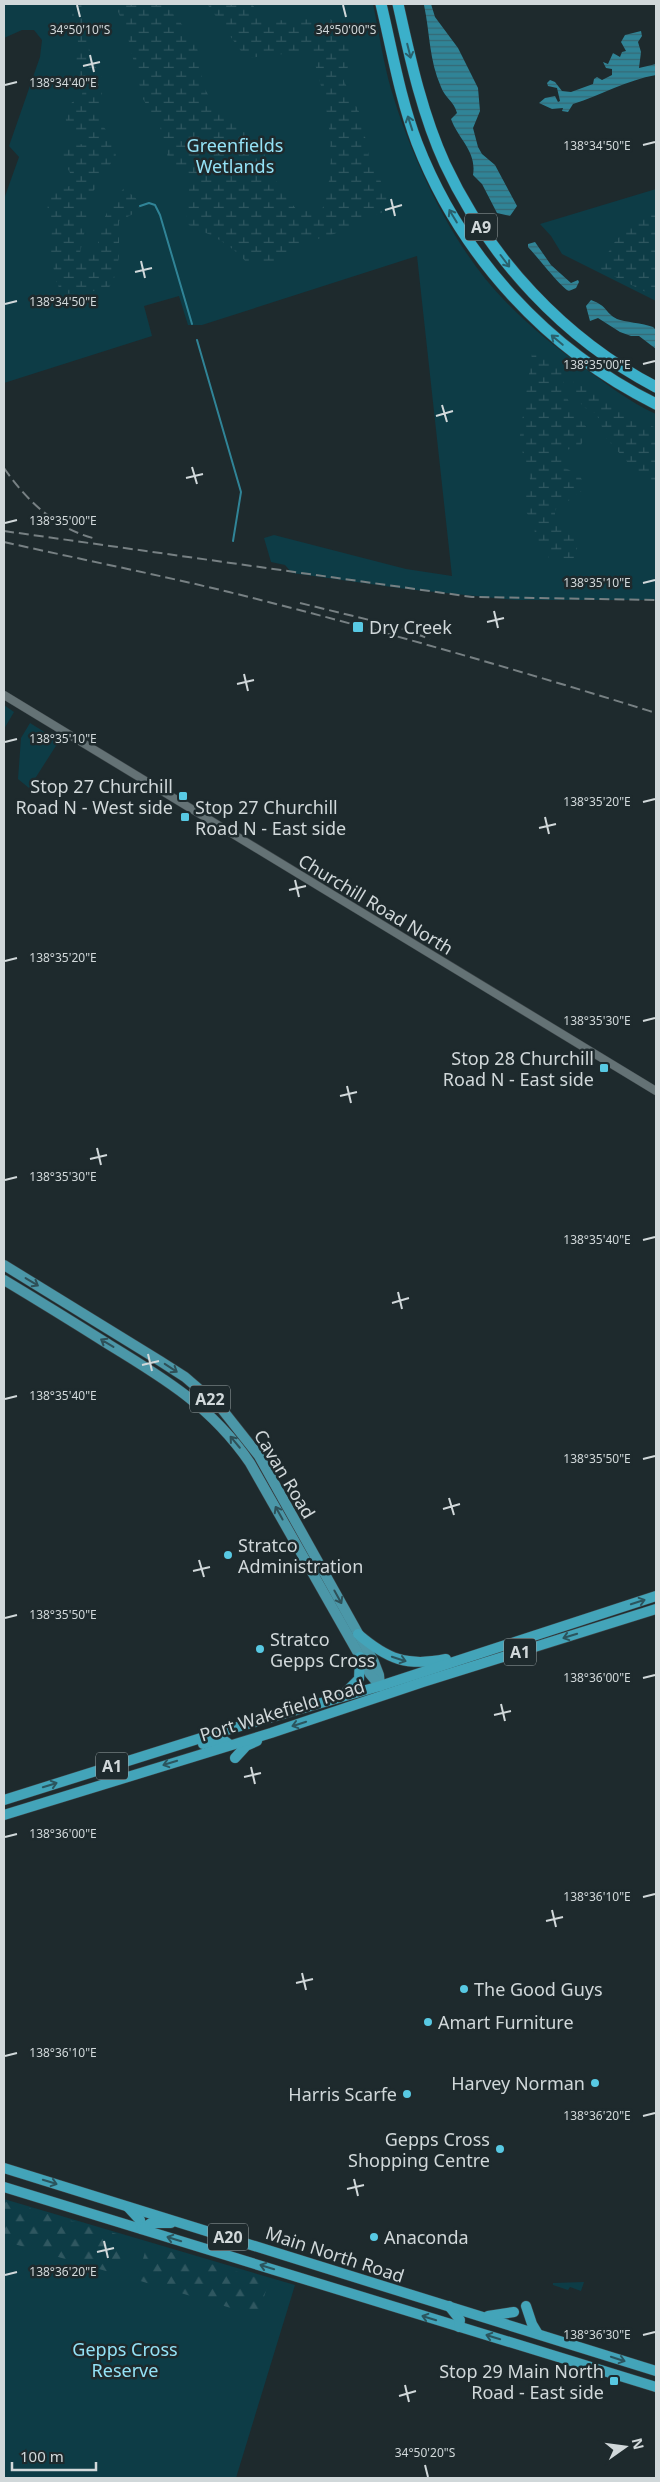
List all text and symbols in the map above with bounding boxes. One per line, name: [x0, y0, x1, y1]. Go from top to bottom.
text: 34°50'10"S: [50, 21, 111, 38]
text: 34°50'00"S: [316, 21, 377, 38]
one-way arrow: [405, 43, 414, 59]
text: 138°34'40"E: [29, 74, 97, 91]
one-way arrow: [405, 115, 415, 131]
park label: Greenfields Wetlands: [187, 133, 283, 178]
text: 138°34'50"E: [563, 137, 631, 154]
one-way arrow: [448, 209, 458, 223]
road number: A9: [465, 213, 497, 240]
one-way arrow: [500, 254, 510, 268]
text: 138°34'50"E: [29, 293, 97, 310]
one-way arrow: [551, 334, 564, 345]
text: 138°35'00"E: [563, 356, 631, 373]
text: 138°35'00"E: [29, 512, 97, 529]
text: 138°35'10"E: [563, 574, 631, 591]
place label: Dry Creek: [369, 615, 452, 639]
marker: Dry Creek: [351, 620, 365, 634]
text: 138°35'10"E: [29, 730, 97, 747]
place label: Stop 27 Churchill Road N - West side: [15, 774, 173, 819]
marker: Stop 27 Churchill Road N - West side: [177, 790, 189, 802]
text: 138°35'20"E: [563, 793, 631, 810]
place label: Stop 27 Churchill Road N - East side: [195, 795, 346, 840]
marker: Stop 27 Churchill Road N - East side: [179, 811, 191, 823]
street label: Churchill Road North: [294, 848, 458, 960]
text: 138°35'20"E: [29, 949, 97, 966]
text: 138°35'30"E: [563, 1012, 631, 1029]
place label: Stop 28 Churchill Road N - East side: [443, 1046, 594, 1091]
marker: Stop 28 Churchill Road N - East side: [598, 1062, 610, 1074]
text: 138°35'30"E: [29, 1168, 97, 1185]
text: 138°35'40"E: [563, 1231, 631, 1248]
one-way arrow: [24, 1278, 38, 1288]
one-way arrow: [100, 1337, 114, 1348]
one-way arrow: [164, 1363, 178, 1373]
road number: A22: [190, 1386, 230, 1412]
text: 138°35'40"E: [29, 1387, 97, 1404]
street label: Cavan Road: [249, 1425, 321, 1523]
one-way arrow: [229, 1435, 240, 1448]
text: 138°35'50"E: [563, 1450, 631, 1467]
one-way arrow: [274, 1505, 284, 1520]
place label: Stratco Administration: [238, 1533, 363, 1578]
marker: Stratco Administration: [222, 1549, 234, 1561]
one-way arrow: [333, 1590, 343, 1605]
one-way arrow: [630, 1597, 646, 1606]
text: 138°35'50"E: [29, 1606, 97, 1623]
place label: Stratco Gepps Cross: [270, 1627, 375, 1672]
one-way arrow: [563, 1631, 579, 1641]
road number: A1: [504, 1638, 536, 1665]
marker: Stratco Gepps Cross: [254, 1643, 266, 1655]
one-way arrow: [391, 1655, 406, 1664]
text: 138°36'00"E: [563, 1669, 631, 1686]
street label: Port Wakefield Road: [197, 1673, 367, 1747]
one-way arrow: [291, 1720, 307, 1729]
road number: A1: [96, 1752, 128, 1780]
one-way arrow: [163, 1758, 179, 1768]
one-way arrow: [42, 1780, 58, 1789]
text: 138°36'00"E: [29, 1825, 97, 1842]
text: 138°36'10"E: [563, 1888, 631, 1905]
place label: The Good Guys: [474, 1977, 603, 2001]
marker: The Good Guys: [458, 1983, 470, 1995]
place label: Amart Furniture: [438, 2010, 574, 2034]
marker: Amart Furniture: [422, 2016, 434, 2028]
text: 138°36'10"E: [29, 2044, 97, 2061]
place label: Harvey Norman: [451, 2071, 585, 2095]
marker: Harvey Norman: [589, 2077, 601, 2089]
place label: Harris Scarfe: [288, 2082, 397, 2106]
marker: Harris Scarfe: [401, 2088, 413, 2100]
text: 138°36'20"E: [563, 2107, 631, 2124]
place label: Gepps Cross Shopping Centre: [348, 2127, 490, 2172]
marker: Gepps Cross Shopping Centre: [494, 2143, 506, 2155]
one-way arrow: [42, 2178, 58, 2188]
street label: Main North Road: [263, 2220, 407, 2288]
road number: A20: [208, 2224, 248, 2250]
place label: Anaconda: [384, 2225, 469, 2249]
marker: Anaconda: [368, 2231, 380, 2243]
one-way arrow: [166, 2234, 182, 2244]
one-way arrow: [259, 2262, 275, 2272]
text: 138°36'20"E: [29, 2263, 97, 2280]
one-way arrow: [421, 2312, 437, 2322]
text: 138°36'30"E: [563, 2326, 631, 2343]
one-way arrow: [485, 2332, 501, 2342]
park label: Gepps Cross Reserve: [72, 2337, 178, 2382]
one-way arrow: [610, 2354, 626, 2364]
place label: Stop 29 Main North Road - East side: [439, 2359, 604, 2404]
marker: Stop 29 Main North Road - East side: [608, 2375, 620, 2387]
north arrow: [600, 2422, 650, 2472]
text: N: [628, 2436, 649, 2452]
scale bar: [12, 2440, 96, 2472]
text: 34°50'20"S: [395, 2444, 456, 2461]
text: 100 m: [20, 2446, 64, 2466]

